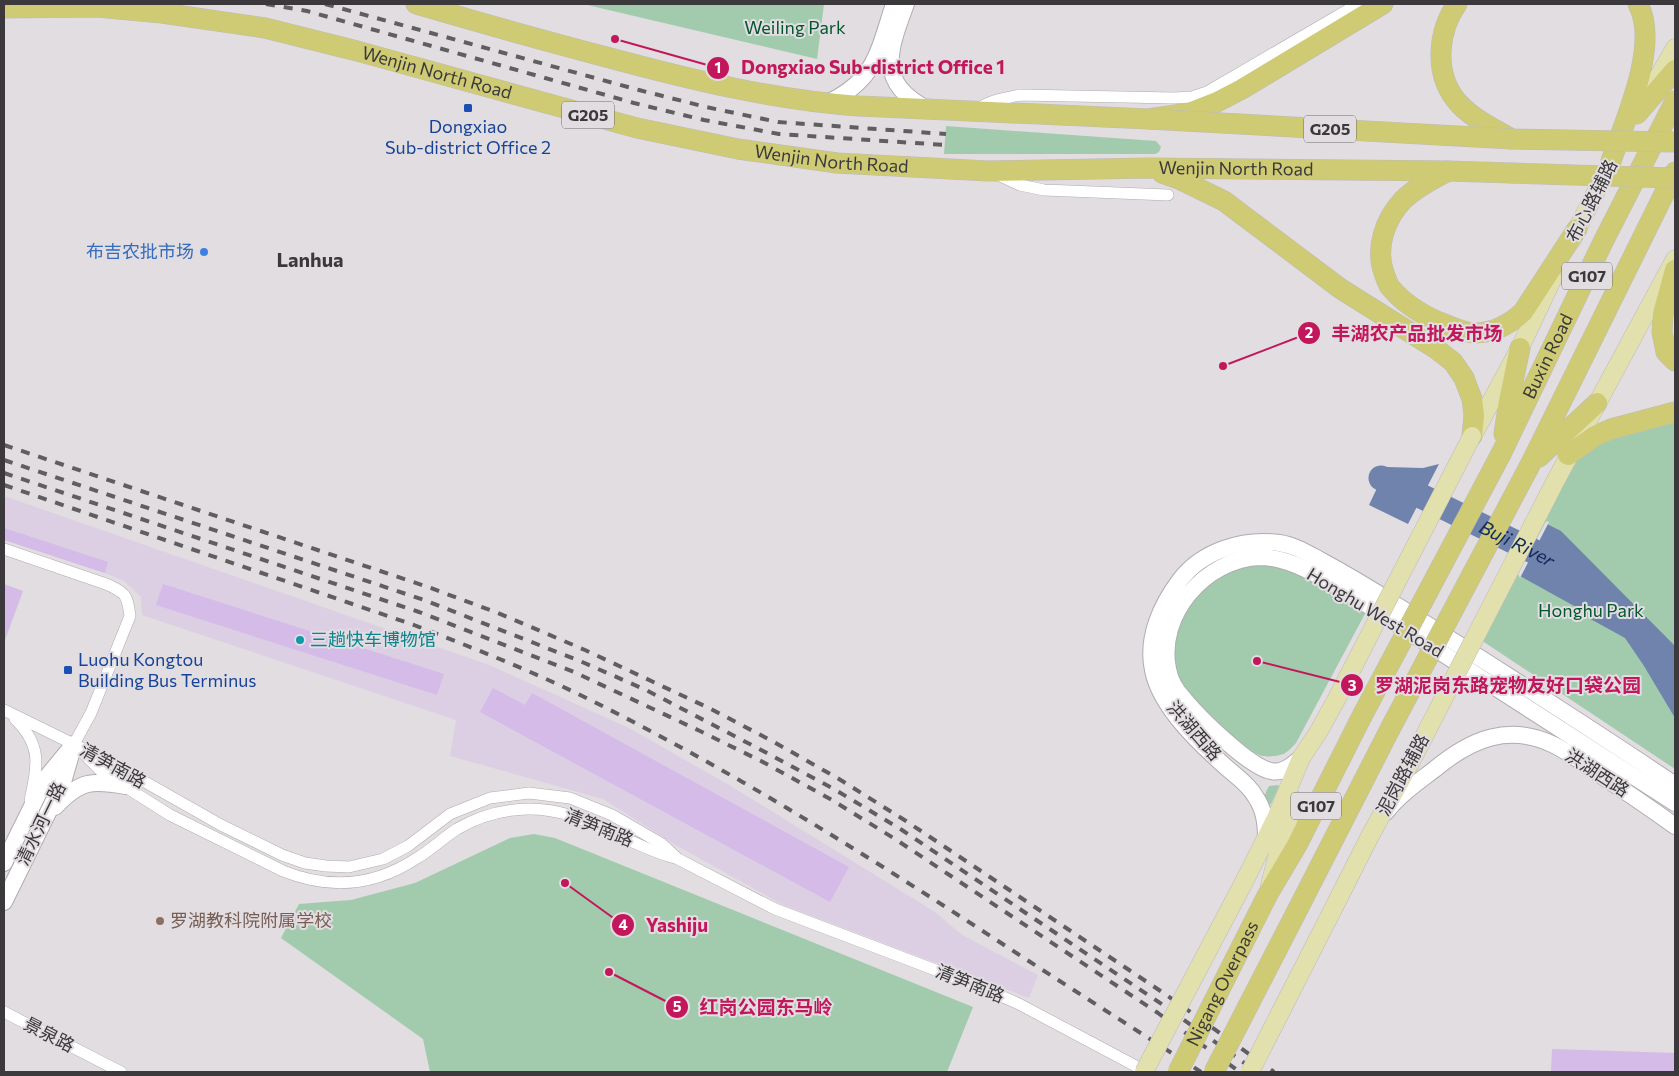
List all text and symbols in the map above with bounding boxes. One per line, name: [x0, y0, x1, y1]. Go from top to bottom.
park label: Weiling Park: [744, 16, 846, 38]
street label: Wenjin North Road: [360, 41, 515, 103]
callout: Dongxiao Sub-district Office 1: [706, 51, 1015, 85]
text: Dongxiao Sub-district Office 1: [741, 55, 1005, 78]
text: 1: [715, 58, 721, 76]
marker: Dongxiao Sub-district Office 2: [462, 102, 474, 114]
road number: G205: [562, 102, 614, 128]
place label: Dongxiao Sub-district Office 2: [385, 115, 551, 158]
road number: G205: [1304, 116, 1356, 142]
street label: Wenjin North Road: [753, 139, 909, 177]
street label: 布心路辅路: [1561, 155, 1621, 246]
street label: Wenjin North Road: [1159, 156, 1314, 180]
place label: 布吉农批市场: [86, 240, 194, 262]
marker: 布吉农批市场: [198, 246, 210, 258]
district label: Lanhua: [276, 247, 344, 271]
road number: G107: [1562, 262, 1612, 290]
street label: Buxin Road: [1517, 310, 1577, 402]
callout: 丰湖农产品批发市场: [1296, 316, 1512, 350]
text: 丰湖农产品批发市场: [1331, 321, 1503, 344]
text: 2: [1305, 323, 1313, 341]
water label: Buji River: [1476, 515, 1561, 572]
street label: Honghu West Road: [1303, 563, 1448, 662]
park label: Honghu Park: [1538, 599, 1644, 621]
place label: 三趟快车博物馆: [310, 628, 436, 650]
marker: 三趟快车博物馆: [294, 634, 306, 646]
place label: Luohu Kongtou Building Bus Terminus: [78, 648, 256, 691]
marker: Luohu Kongtou Building Bus Terminus: [62, 664, 74, 676]
callout: 罗湖泥岗东路宠物友好口袋公园: [1340, 668, 1651, 702]
text: 罗湖泥岗东路宠物友好口袋公园: [1375, 673, 1641, 696]
text: 3: [1348, 676, 1357, 694]
street label: 洪湖西路: [1163, 696, 1227, 765]
street label: 泥岗路辅路: [1371, 730, 1433, 819]
street label: 清笋南路: [77, 738, 150, 792]
street label: 洪湖西路: [1561, 743, 1634, 801]
street label: 清水河一路: [10, 778, 70, 869]
road number: G107: [1291, 792, 1341, 819]
street label: 清笋南路: [562, 803, 637, 851]
callout: Yashiju: [611, 908, 718, 942]
place label: 罗湖教科院附属学校: [170, 909, 332, 931]
text: Yashiju: [646, 913, 708, 936]
marker: 罗湖教科院附属学校: [154, 915, 166, 927]
text: 4: [618, 915, 628, 933]
street label: Nigang Overpass: [1181, 917, 1263, 1050]
street label: 清笋南路: [933, 959, 1008, 1007]
callout: 红岗公园东马岭: [665, 990, 843, 1024]
text: 红岗公园东马岭: [699, 995, 833, 1018]
text: 5: [673, 997, 682, 1015]
street label: 景泉路: [20, 1012, 79, 1056]

